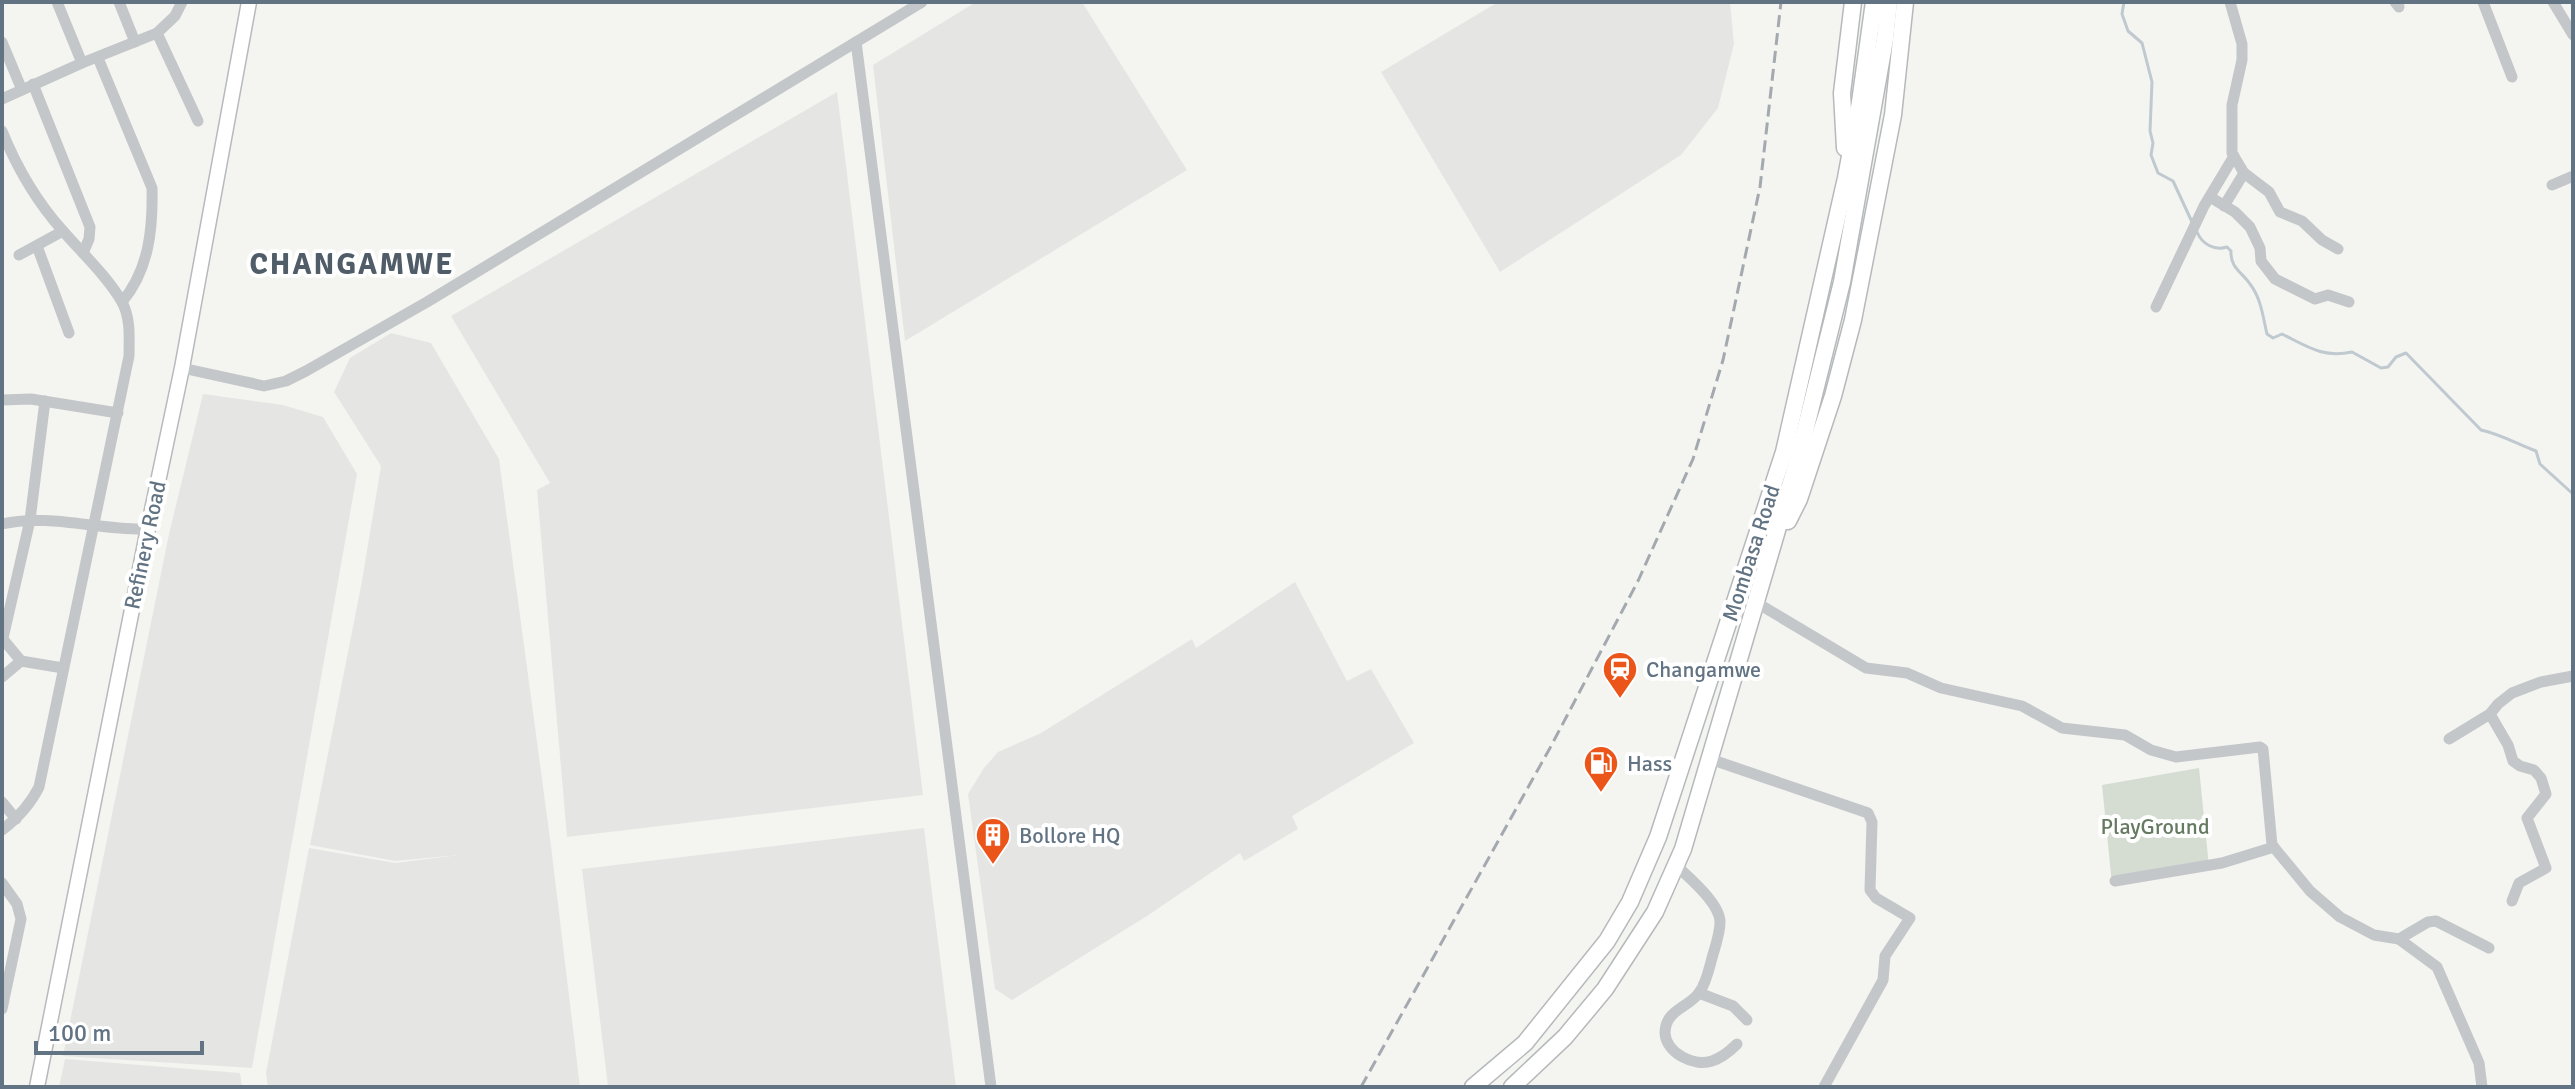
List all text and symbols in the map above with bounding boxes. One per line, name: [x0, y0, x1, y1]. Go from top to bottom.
district label: CHANGAMWE: [250, 246, 454, 283]
street label: Refinery Road: [118, 478, 172, 612]
street label: Mombasa Road: [1716, 481, 1786, 625]
station icon: Changamwe: [1601, 650, 1639, 700]
place label: Changamwe: [1646, 656, 1761, 683]
fuel station icon: Hass: [1582, 744, 1620, 794]
place label: Hass: [1627, 750, 1672, 777]
park label: PlayGround: [2100, 813, 2210, 840]
building icon: Bollore HQ: [974, 816, 1012, 866]
place label: Bollore HQ: [1019, 822, 1120, 849]
scale bar: [36, 1005, 202, 1055]
text: 100 m: [48, 1018, 111, 1048]

